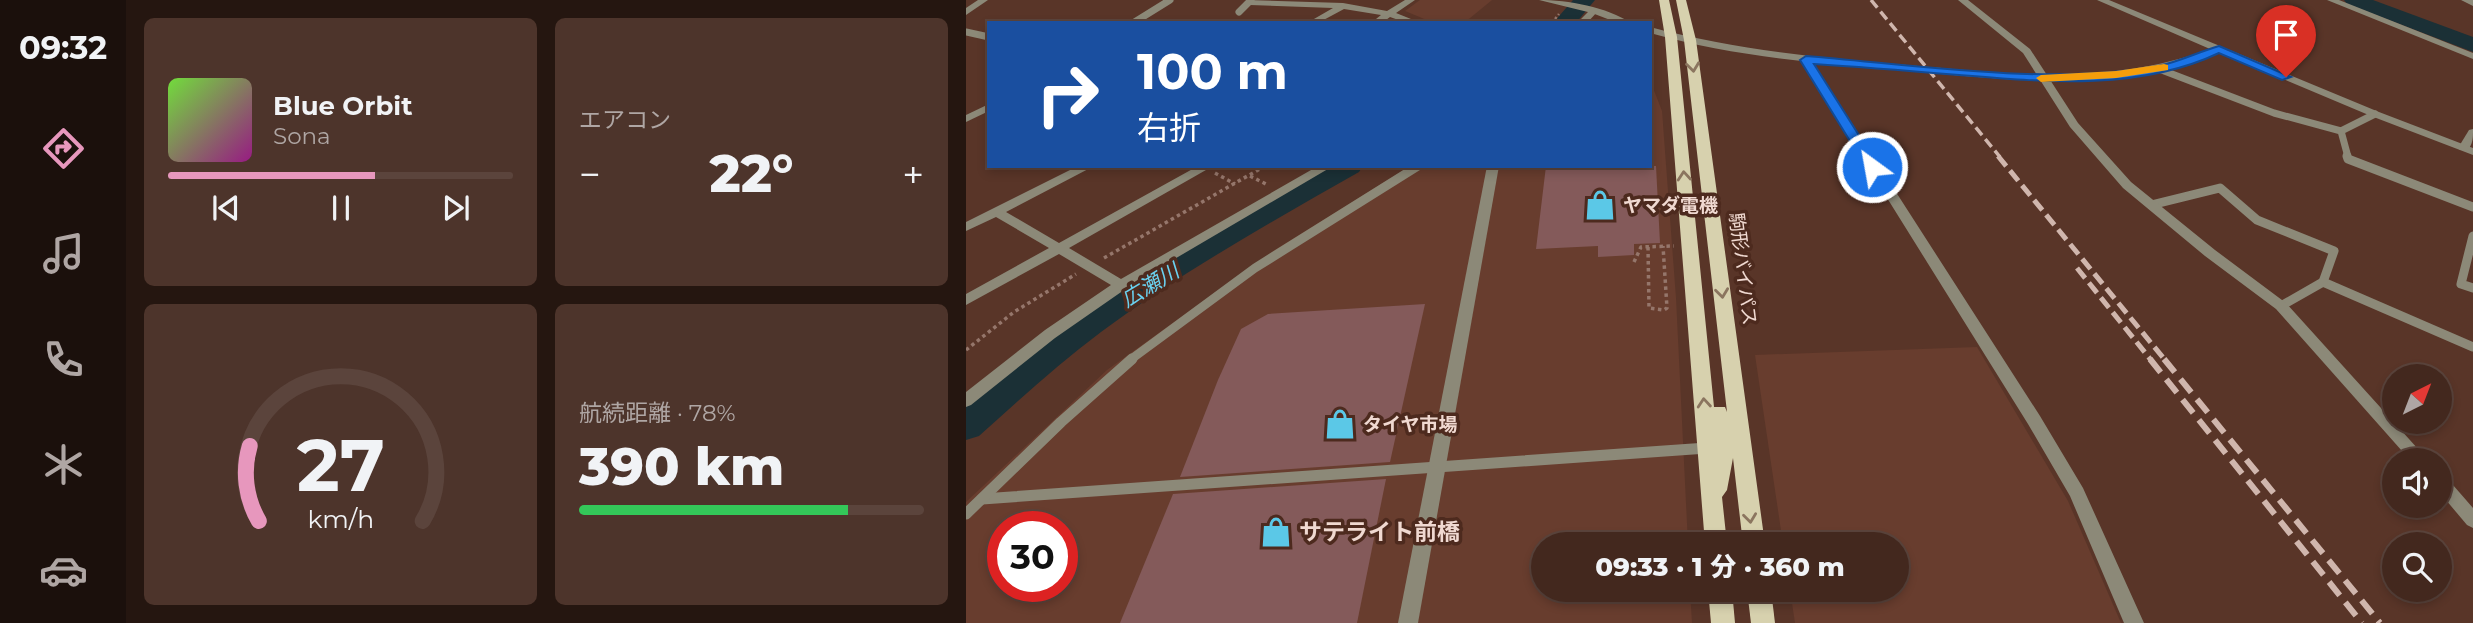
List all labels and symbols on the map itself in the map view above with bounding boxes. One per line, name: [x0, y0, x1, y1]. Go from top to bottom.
pin: [2256, 5, 2316, 77]
one-way arrow: [1686, 61, 1701, 73]
position arrow: [1835, 130, 1909, 204]
one-way arrow: [1677, 171, 1692, 182]
shop icon: ヤマダ電機: [1583, 188, 1617, 222]
place label: ヤマダ電機: [1623, 194, 1718, 217]
street label: 駒形バイパス: [1725, 211, 1761, 327]
water label: 広瀬川: [1117, 257, 1185, 312]
one-way arrow: [1714, 287, 1729, 299]
north arrow: [2382, 364, 2452, 434]
one-way arrow: [1697, 397, 1712, 408]
shop icon: タイヤ市場: [1323, 407, 1357, 441]
place label: タイヤ市場: [1363, 413, 1457, 436]
speed limit sign: 30: [987, 511, 1078, 602]
one-way arrow: [1743, 513, 1758, 524]
shop icon: サテライト前橋: [1259, 515, 1293, 549]
place label: サテライト前橋: [1299, 518, 1460, 546]

